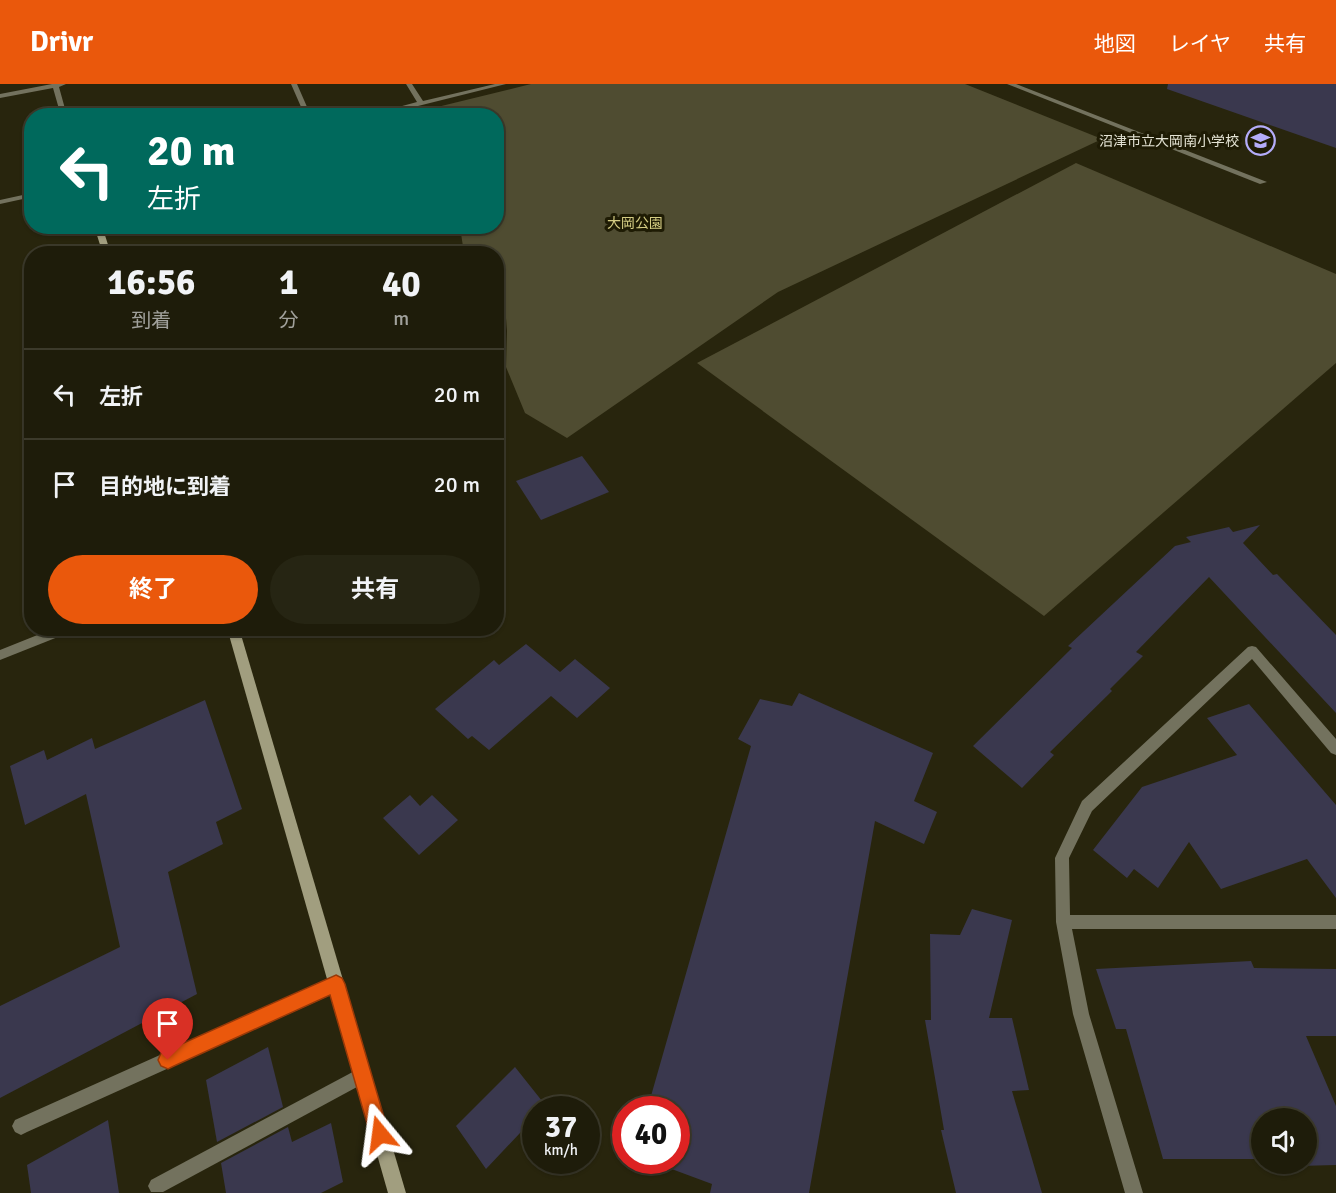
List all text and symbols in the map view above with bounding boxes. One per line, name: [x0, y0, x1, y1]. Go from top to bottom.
text: Drivr: [30, 25, 93, 59]
text: 地図: [1094, 31, 1136, 57]
text: レイヤ: [1169, 31, 1231, 57]
text: 共有: [1264, 31, 1306, 57]
school or university icon: 沼津市立大岡南小学校: [1244, 125, 1276, 157]
text: 20 m: [147, 126, 236, 177]
icon: left: [48, 132, 126, 210]
place label: 沼津市立大岡南小学校: [1099, 133, 1239, 150]
text: 左折: [147, 183, 201, 216]
park label: 大岡公園: [607, 215, 663, 232]
text: 16:56: [107, 260, 196, 305]
text: 1: [279, 260, 298, 305]
text: 40: [382, 262, 421, 307]
text: m: [393, 306, 409, 331]
text: 到着: [131, 308, 171, 333]
text: 分: [279, 308, 299, 333]
icon: left: [48, 378, 81, 411]
text: 20 m: [434, 381, 480, 408]
text: 左折: [99, 383, 143, 410]
icon: arrive: [48, 468, 81, 501]
text: 20 m: [434, 471, 480, 498]
text: 目的地に到着: [99, 473, 231, 500]
button: 終了: [48, 555, 258, 624]
button: 共有: [270, 555, 480, 624]
pin: [142, 998, 193, 1060]
icon: arrive: [151, 1007, 184, 1040]
speed limit sign: 40: [612, 1096, 690, 1174]
position arrow: [348, 1102, 412, 1166]
map controls: [1251, 1108, 1317, 1174]
button: sound: [1251, 1108, 1317, 1174]
text: 37: [545, 1109, 577, 1146]
text: km/h: [544, 1141, 578, 1159]

